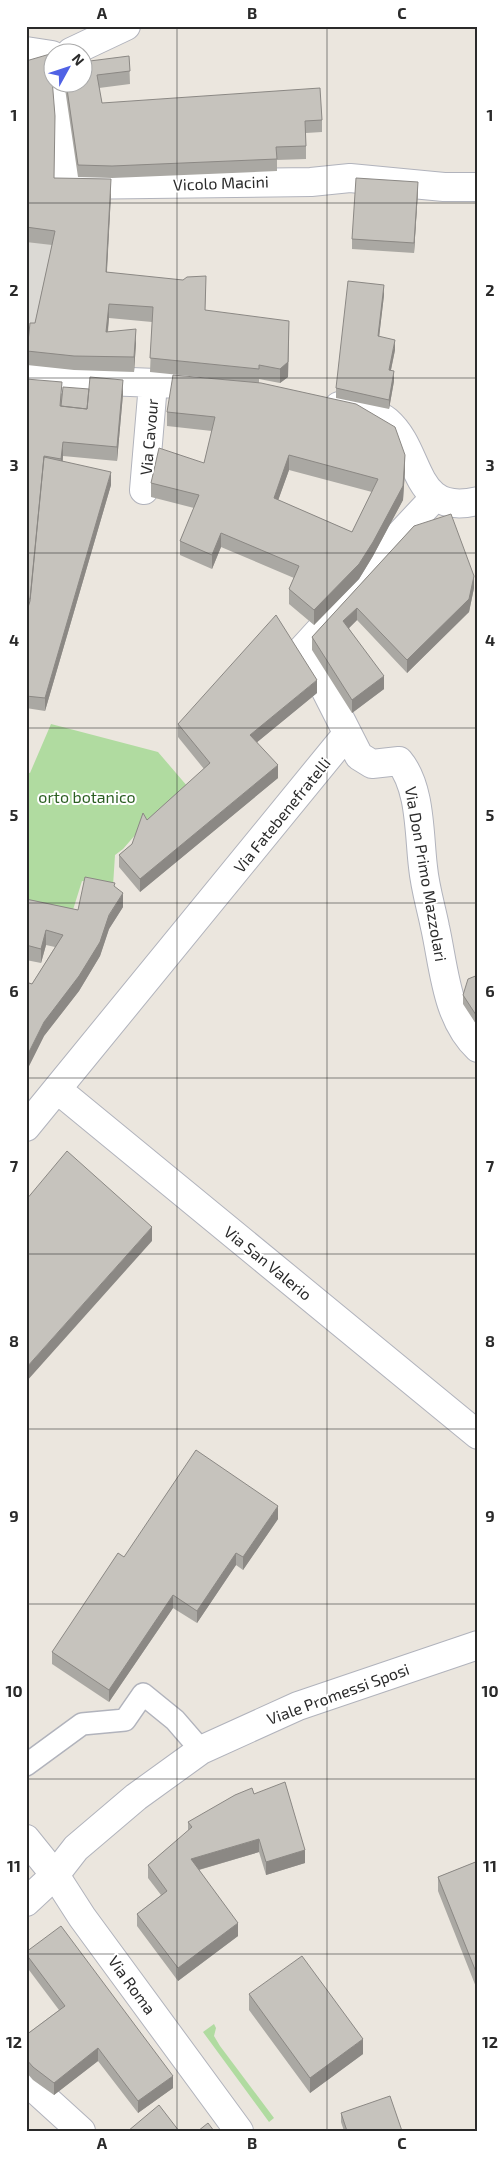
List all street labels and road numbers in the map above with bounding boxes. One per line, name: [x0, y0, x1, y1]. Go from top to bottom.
street label: Vicolo Macini: [173, 171, 269, 194]
street label: Via Cavour: [136, 397, 161, 476]
street label: Via Fatebenefratelli: [229, 753, 334, 876]
street label: Via Don Primo Mazzolari: [402, 785, 451, 963]
street label: Via San Valerio: [221, 1221, 316, 1304]
street label: Viale Promessi Sposi: [264, 1659, 412, 1728]
street label: Via Roma: [105, 1952, 160, 2018]

